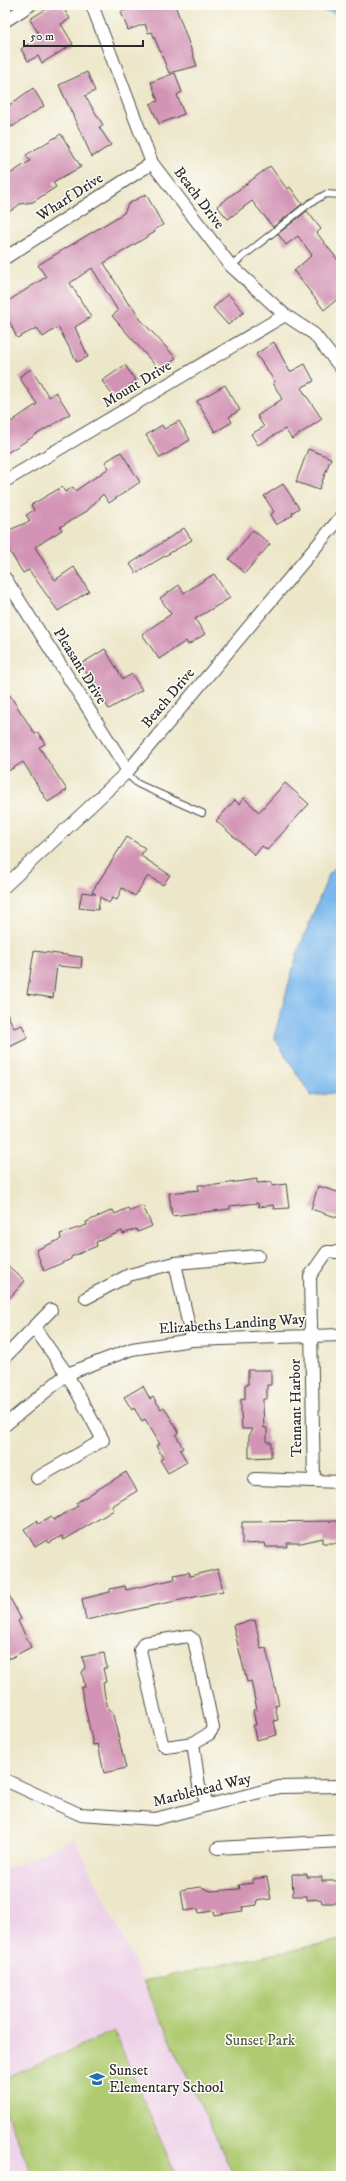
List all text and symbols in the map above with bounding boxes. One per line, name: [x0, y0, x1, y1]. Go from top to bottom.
scale bar: [24, 22, 143, 48]
text: 50 m: [30, 29, 54, 44]
street label: Beach Drive: [169, 163, 229, 233]
street label: Wharf Drive: [32, 169, 107, 226]
street label: Mount Drive: [99, 356, 175, 412]
street label: Pleasant Drive: [49, 624, 111, 708]
street label: Beach Drive: [137, 664, 199, 732]
street label: Elizabeths Landing Way: [158, 1309, 307, 1339]
street label: Tennant Harbor: [286, 1358, 306, 1457]
street label: Marblehead Way: [151, 1768, 254, 1811]
park label: Sunset Park: [225, 2031, 296, 2050]
place label: Sunset Elementary School: [109, 2061, 224, 2097]
school or university icon: Sunset Elementary School: [88, 2070, 106, 2088]

